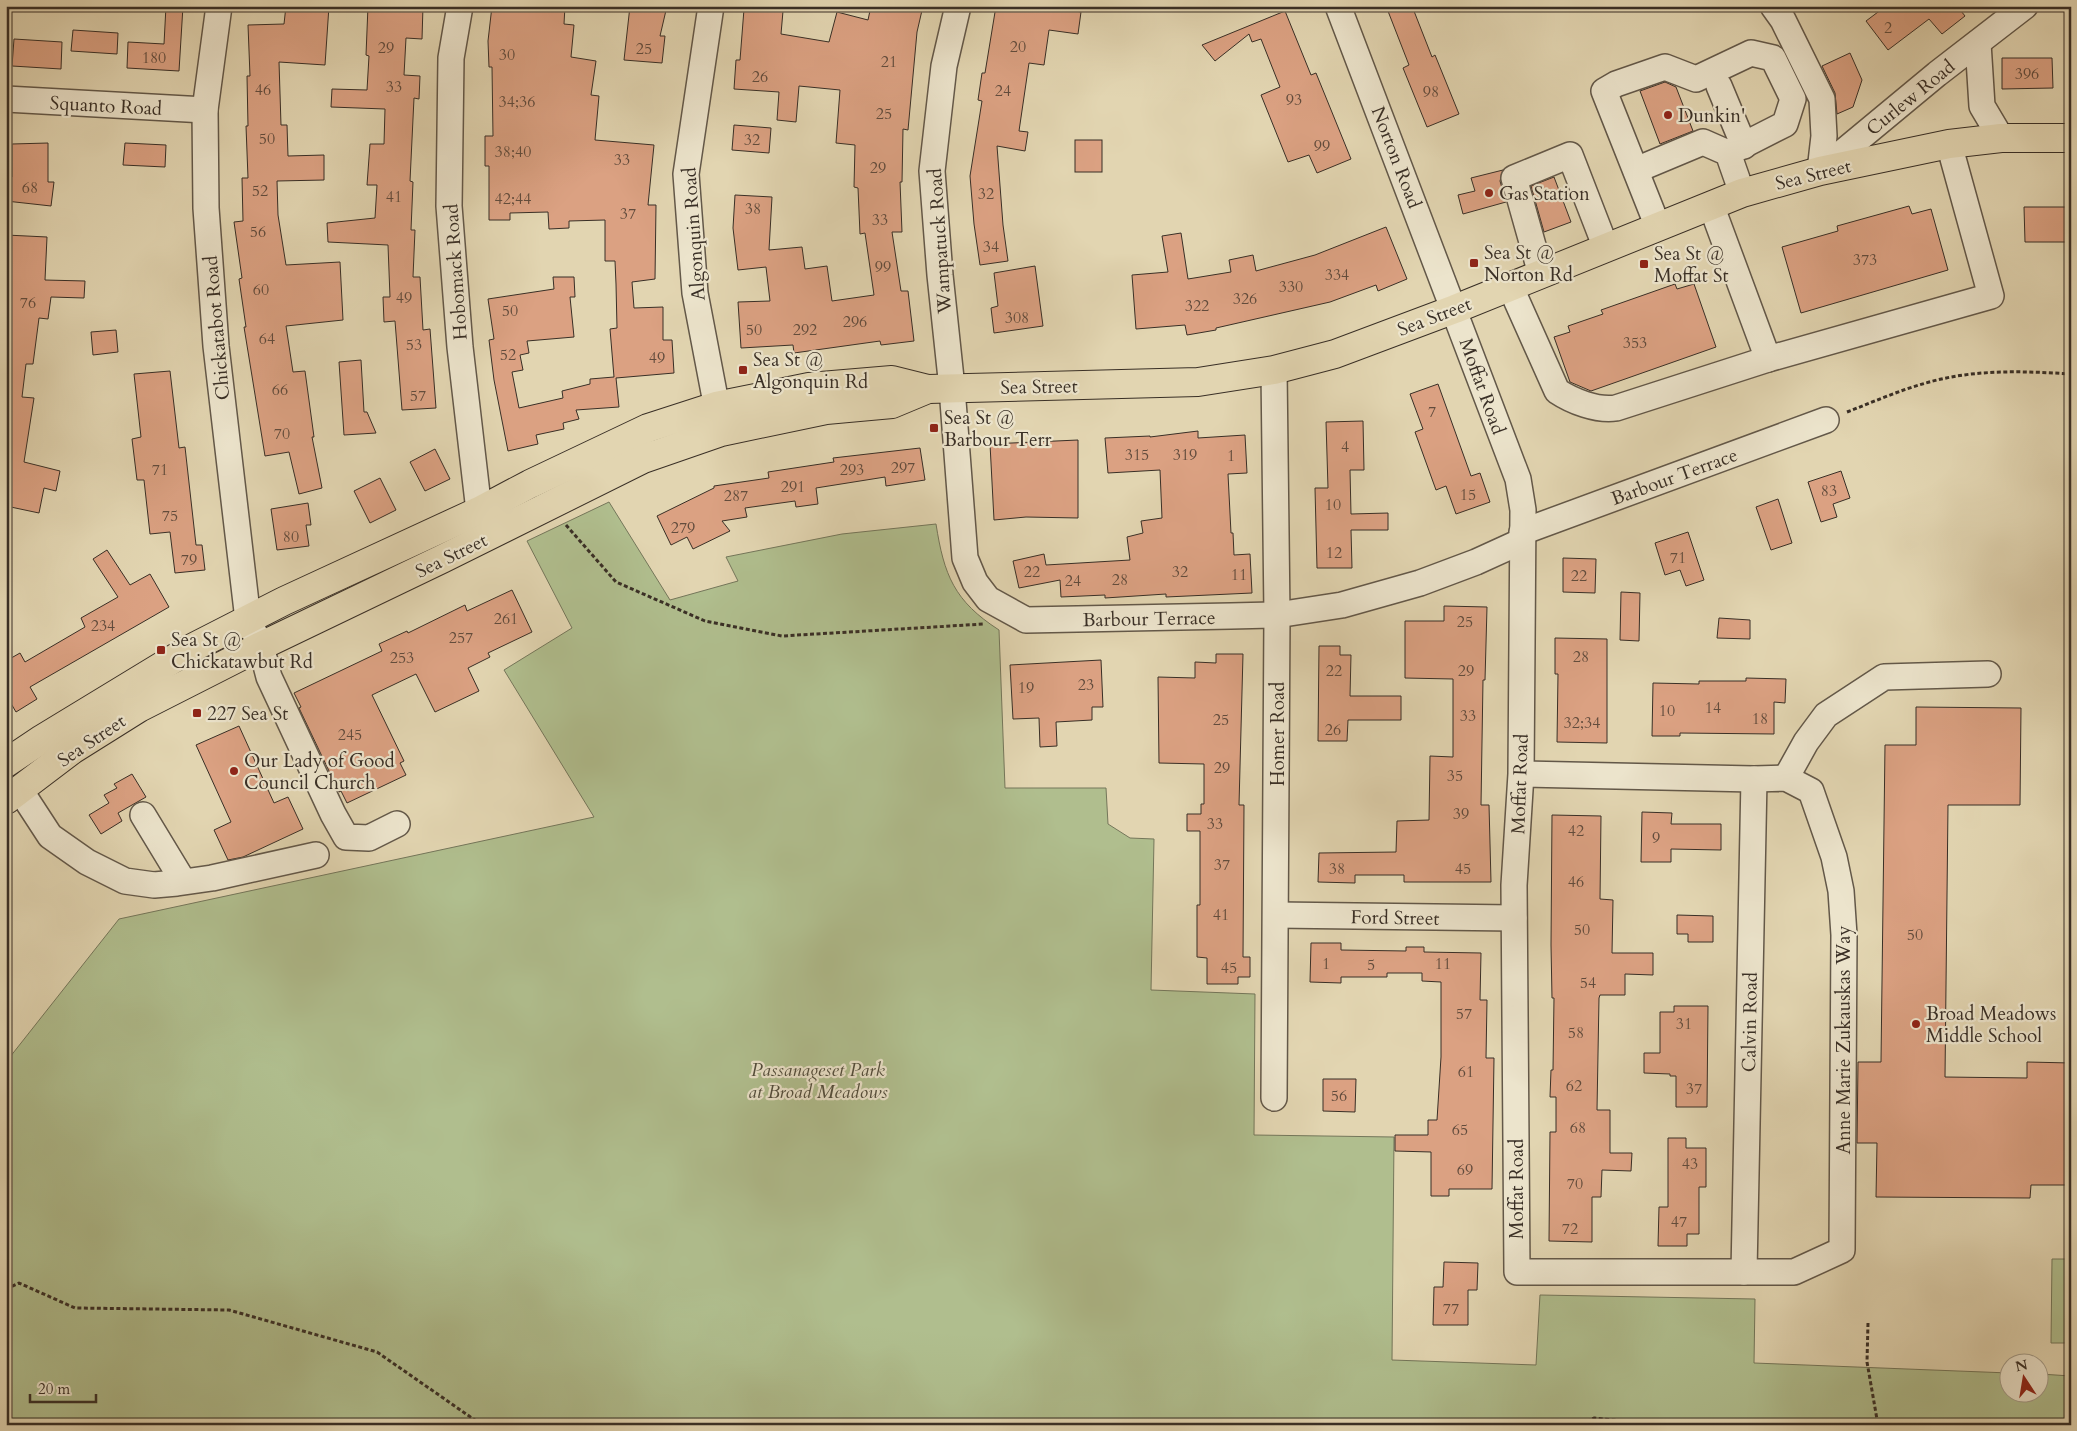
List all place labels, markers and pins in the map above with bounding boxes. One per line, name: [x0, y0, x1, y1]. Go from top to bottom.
place label: Dunkin': [1678, 103, 1745, 129]
marker: Dunkin': [1662, 109, 1674, 121]
place label: Gas Station: [1499, 181, 1590, 207]
marker: Gas Station: [1483, 187, 1495, 199]
place label: Sea St @ Norton Rd: [1484, 240, 1573, 288]
place label: Sea St @ Moffat St: [1654, 241, 1728, 289]
marker: Sea St @ Norton Rd: [1468, 257, 1480, 269]
marker: Sea St @ Moffat St: [1638, 258, 1650, 270]
place label: Sea St @ Algonquin Rd: [753, 347, 868, 395]
marker: Sea St @ Algonquin Rd: [737, 364, 749, 376]
place label: Sea St @ Barbour Terr: [944, 405, 1051, 453]
marker: Sea St @ Barbour Terr: [928, 422, 940, 434]
place label: Sea St @ Chickatawbut Rd: [171, 627, 313, 675]
marker: Sea St @ Chickatawbut Rd: [155, 644, 167, 656]
place label: 227 Sea St: [207, 701, 288, 727]
marker: 227 Sea St: [191, 707, 203, 719]
place label: Our Lady of Good Council Church: [244, 748, 395, 796]
marker: Our Lady of Good Council Church: [228, 765, 240, 777]
place label: Broad Meadows Middle School: [1926, 1001, 2056, 1049]
marker: Broad Meadows Middle School: [1910, 1018, 1922, 1030]

